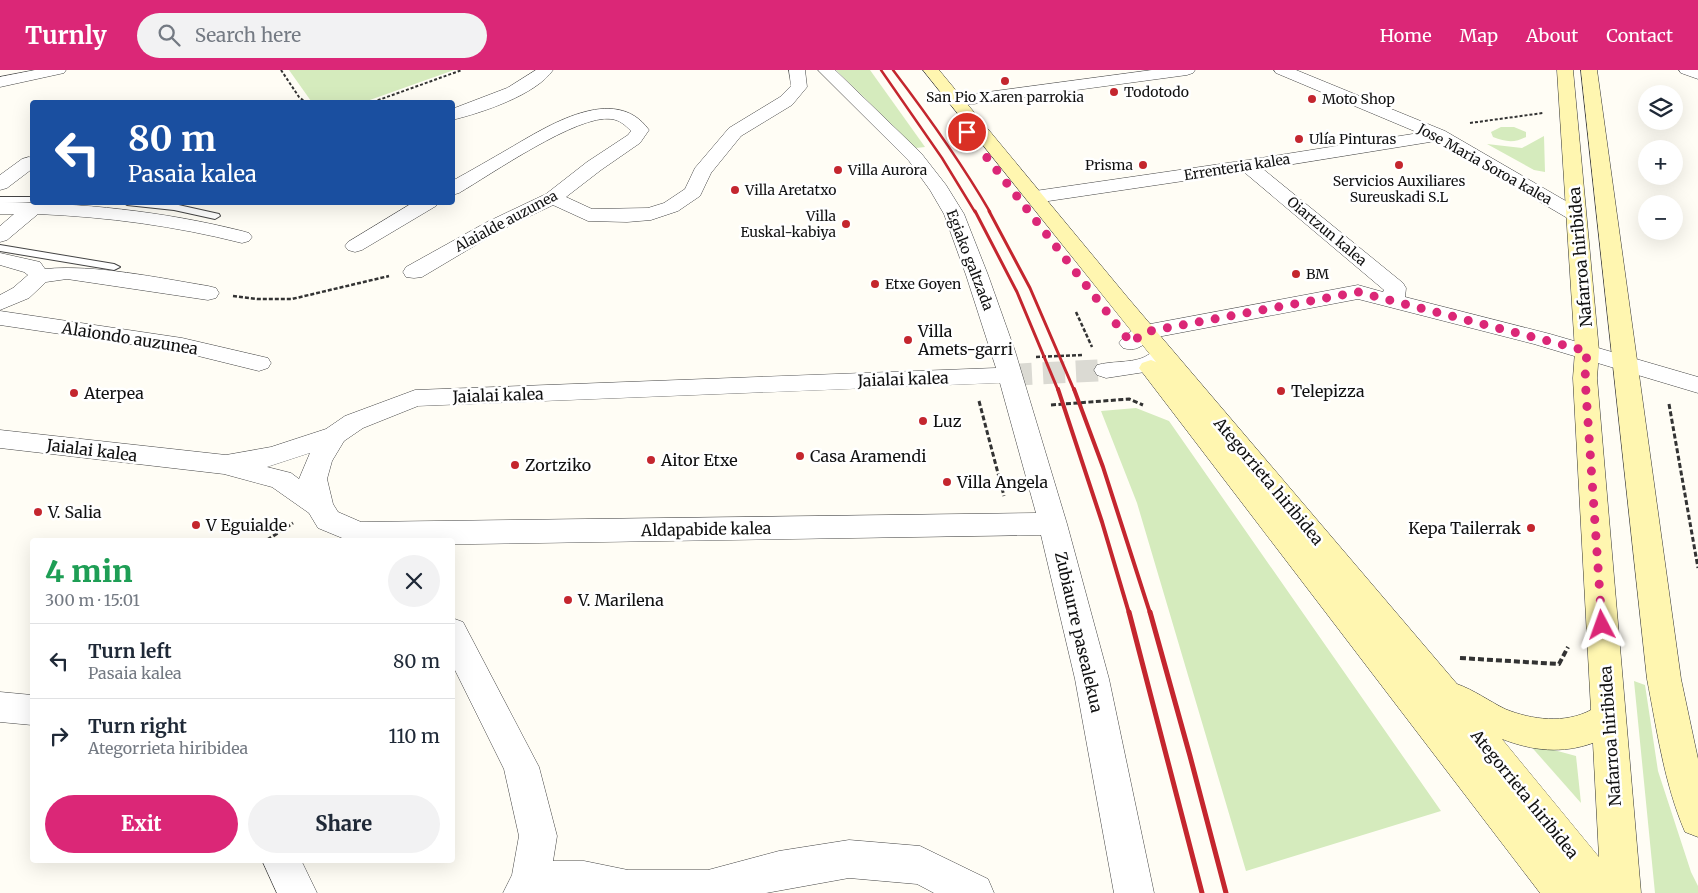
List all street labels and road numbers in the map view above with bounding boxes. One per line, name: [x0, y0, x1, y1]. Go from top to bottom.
street label: Jose Maria Soroa kalea: [1414, 119, 1556, 209]
street label: Errenteria kalea: [1183, 150, 1292, 184]
street label: Alaialde auzunea: [450, 186, 561, 256]
street label: Nafarroa hiribidea: [1564, 186, 1596, 328]
street label: Oiartzun kalea: [1283, 192, 1371, 270]
street label: Egiako galtzada: [942, 207, 998, 313]
street label: Alaiondo auzunea: [59, 317, 200, 359]
street label: Jaialai kalea: [856, 367, 949, 391]
street label: Jaialai kalea: [451, 383, 544, 407]
street label: Ategorrieta hiribidea: [1209, 412, 1328, 549]
street label: Jaialai kalea: [45, 434, 139, 466]
street label: Aldapabide kalea: [640, 518, 772, 540]
street label: Zubiaurre pasealekua: [1051, 550, 1107, 715]
street label: Nafarroa hiribidea: [1595, 665, 1625, 807]
street label: Ategorrieta hiribidea: [1466, 725, 1583, 863]

